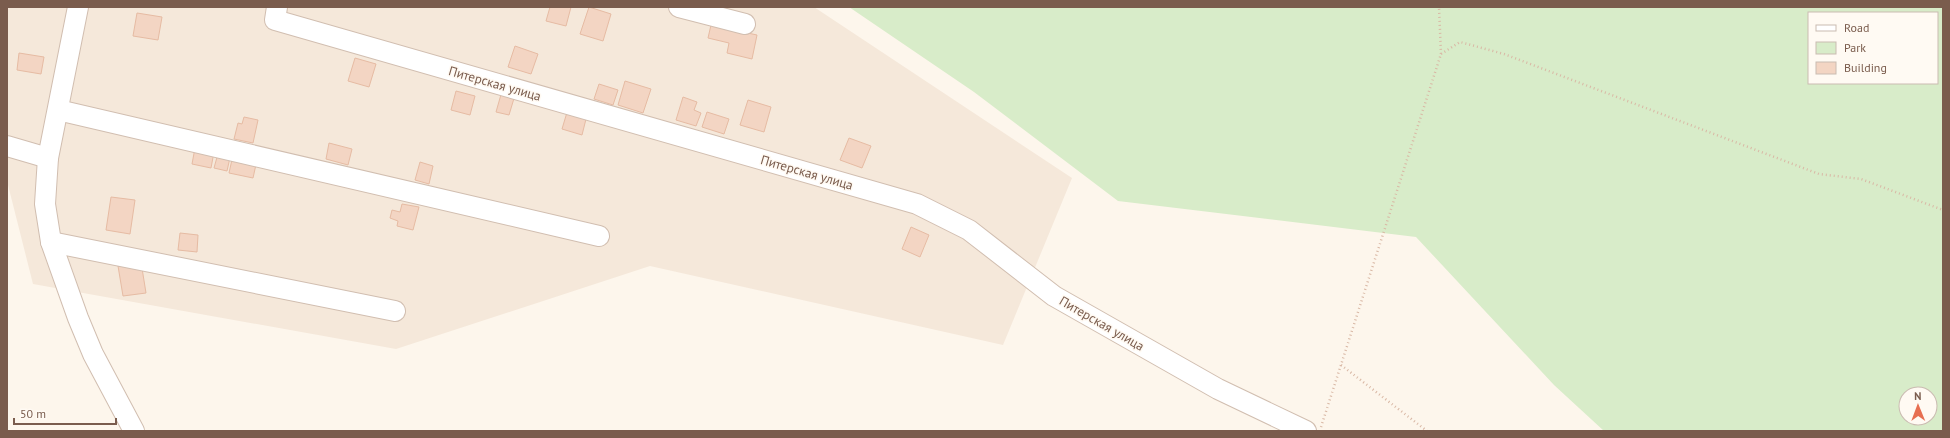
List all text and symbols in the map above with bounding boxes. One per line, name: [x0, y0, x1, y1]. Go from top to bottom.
legend: [1808, 12, 1938, 84]
text: Road: [1844, 20, 1869, 35]
text: Park: [1844, 40, 1866, 55]
text: Building: [1844, 60, 1887, 75]
street label: Питерская улица: [447, 62, 543, 105]
street label: Питерская улица: [759, 151, 855, 194]
street label: Питерская улица: [1056, 292, 1147, 355]
north arrow: [1898, 386, 1938, 426]
text: N: [1914, 389, 1922, 403]
scale bar: [14, 400, 116, 426]
text: 50 m: [20, 406, 46, 421]

